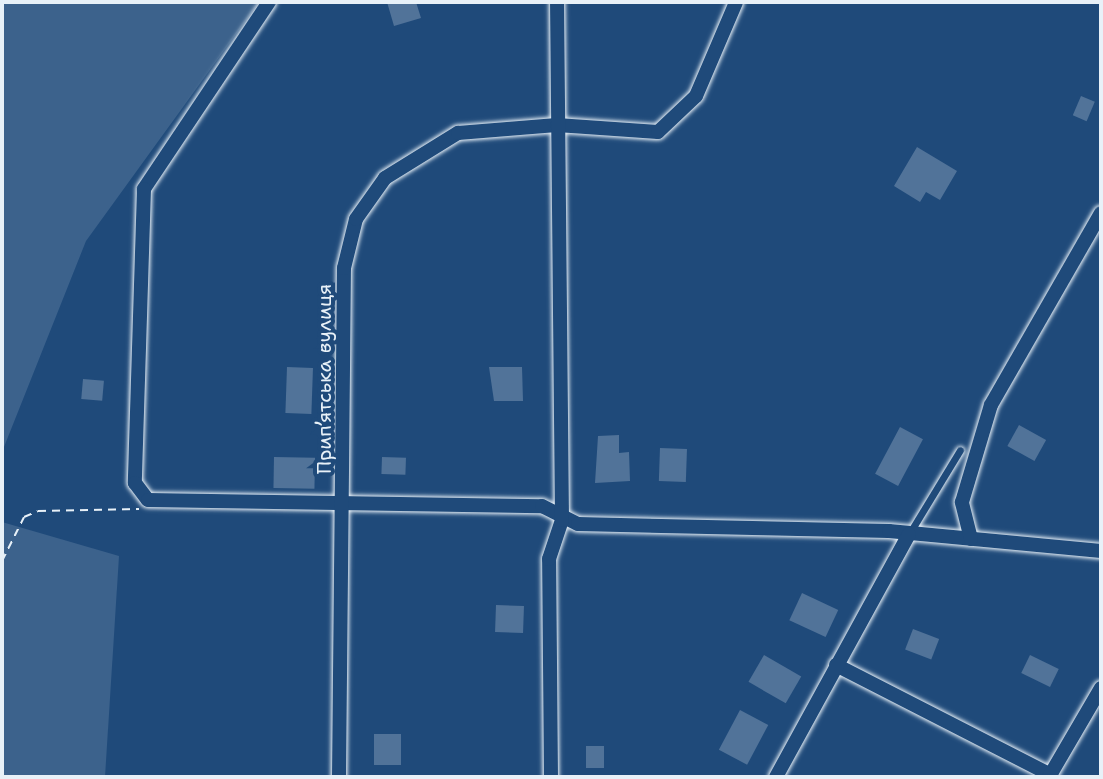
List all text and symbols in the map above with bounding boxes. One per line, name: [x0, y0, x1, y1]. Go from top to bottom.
street label: Прип’ятська вулиця: [312, 284, 336, 474]

